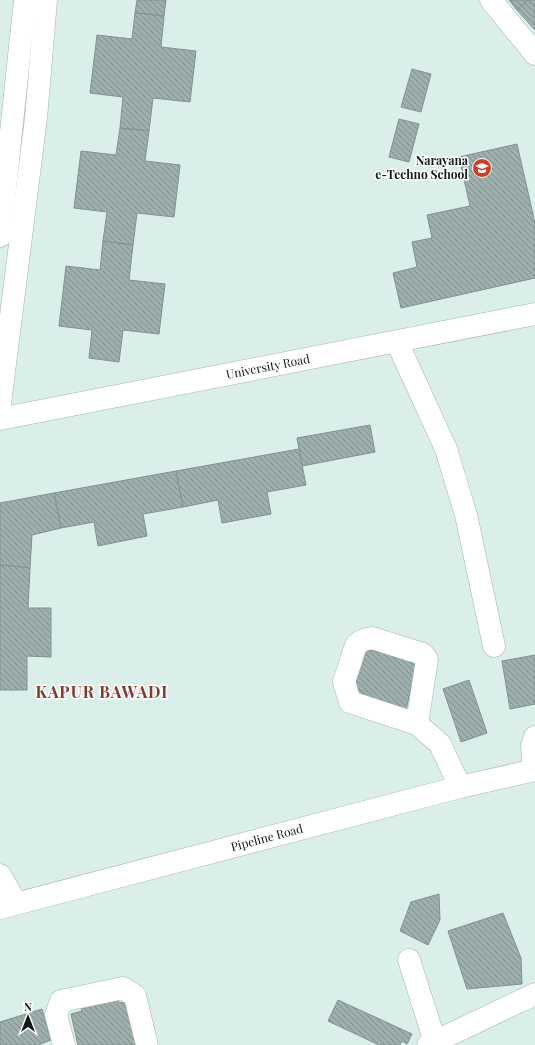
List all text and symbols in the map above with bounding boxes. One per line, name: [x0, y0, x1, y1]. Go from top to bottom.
place label: Narayana e-Techno School: [375, 152, 469, 182]
school or university icon: Narayana e-Techno School: [471, 157, 493, 179]
street label: University Road: [225, 350, 311, 382]
district label: KAPUR BAWADI: [36, 681, 168, 702]
street label: Pipeline Road: [229, 820, 305, 854]
north arrow: [8, 997, 48, 1037]
text: N: [24, 999, 32, 1014]

